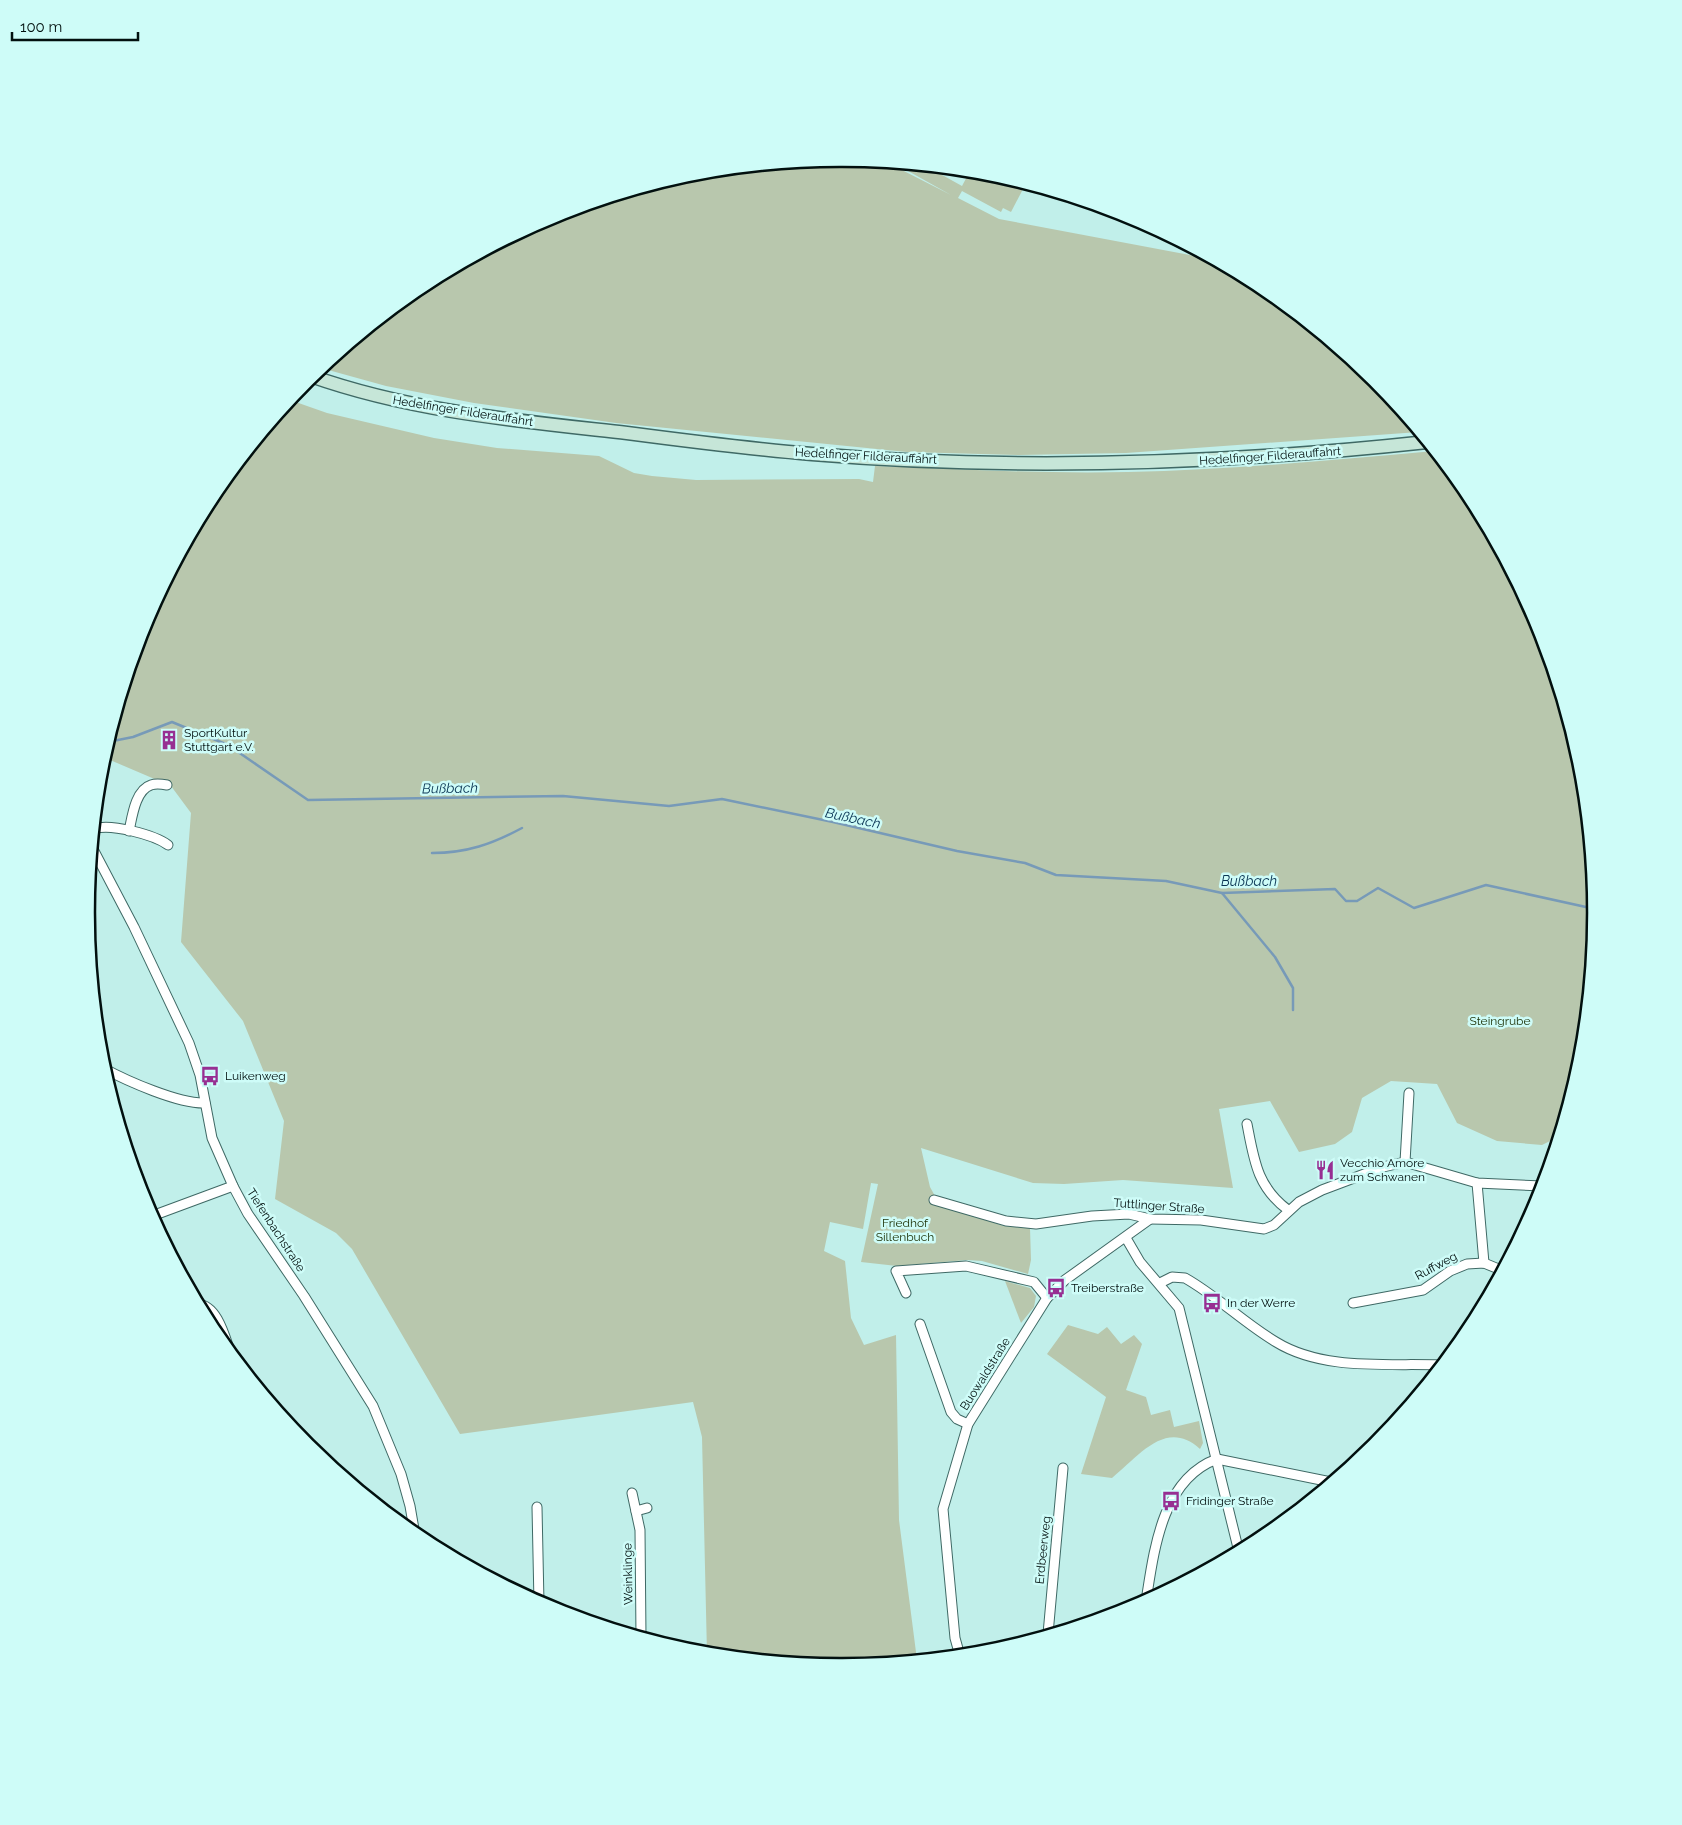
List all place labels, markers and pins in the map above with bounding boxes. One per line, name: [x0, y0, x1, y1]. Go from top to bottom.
place label: SportKultur Stuttgart e.V.: [184, 726, 254, 754]
building icon: SportKultur Stuttgart e.V.: [158, 729, 180, 751]
bus stop icon: Luikenweg: [199, 1065, 221, 1087]
place label: Luikenweg: [225, 1069, 286, 1083]
place label: Vecchio Amore zum Schwanen: [1340, 1156, 1425, 1184]
restaurant icon: Vecchio Amore zum Schwanen: [1314, 1159, 1336, 1181]
bus stop icon: Treiberstraße: [1045, 1277, 1067, 1299]
place label: Treiberstraße: [1071, 1281, 1144, 1295]
bus stop icon: In der Werre: [1201, 1292, 1223, 1314]
place label: In der Werre: [1227, 1296, 1295, 1310]
bus stop icon: Fridinger Straße: [1160, 1490, 1182, 1512]
place label: Fridinger Straße: [1186, 1494, 1274, 1508]

